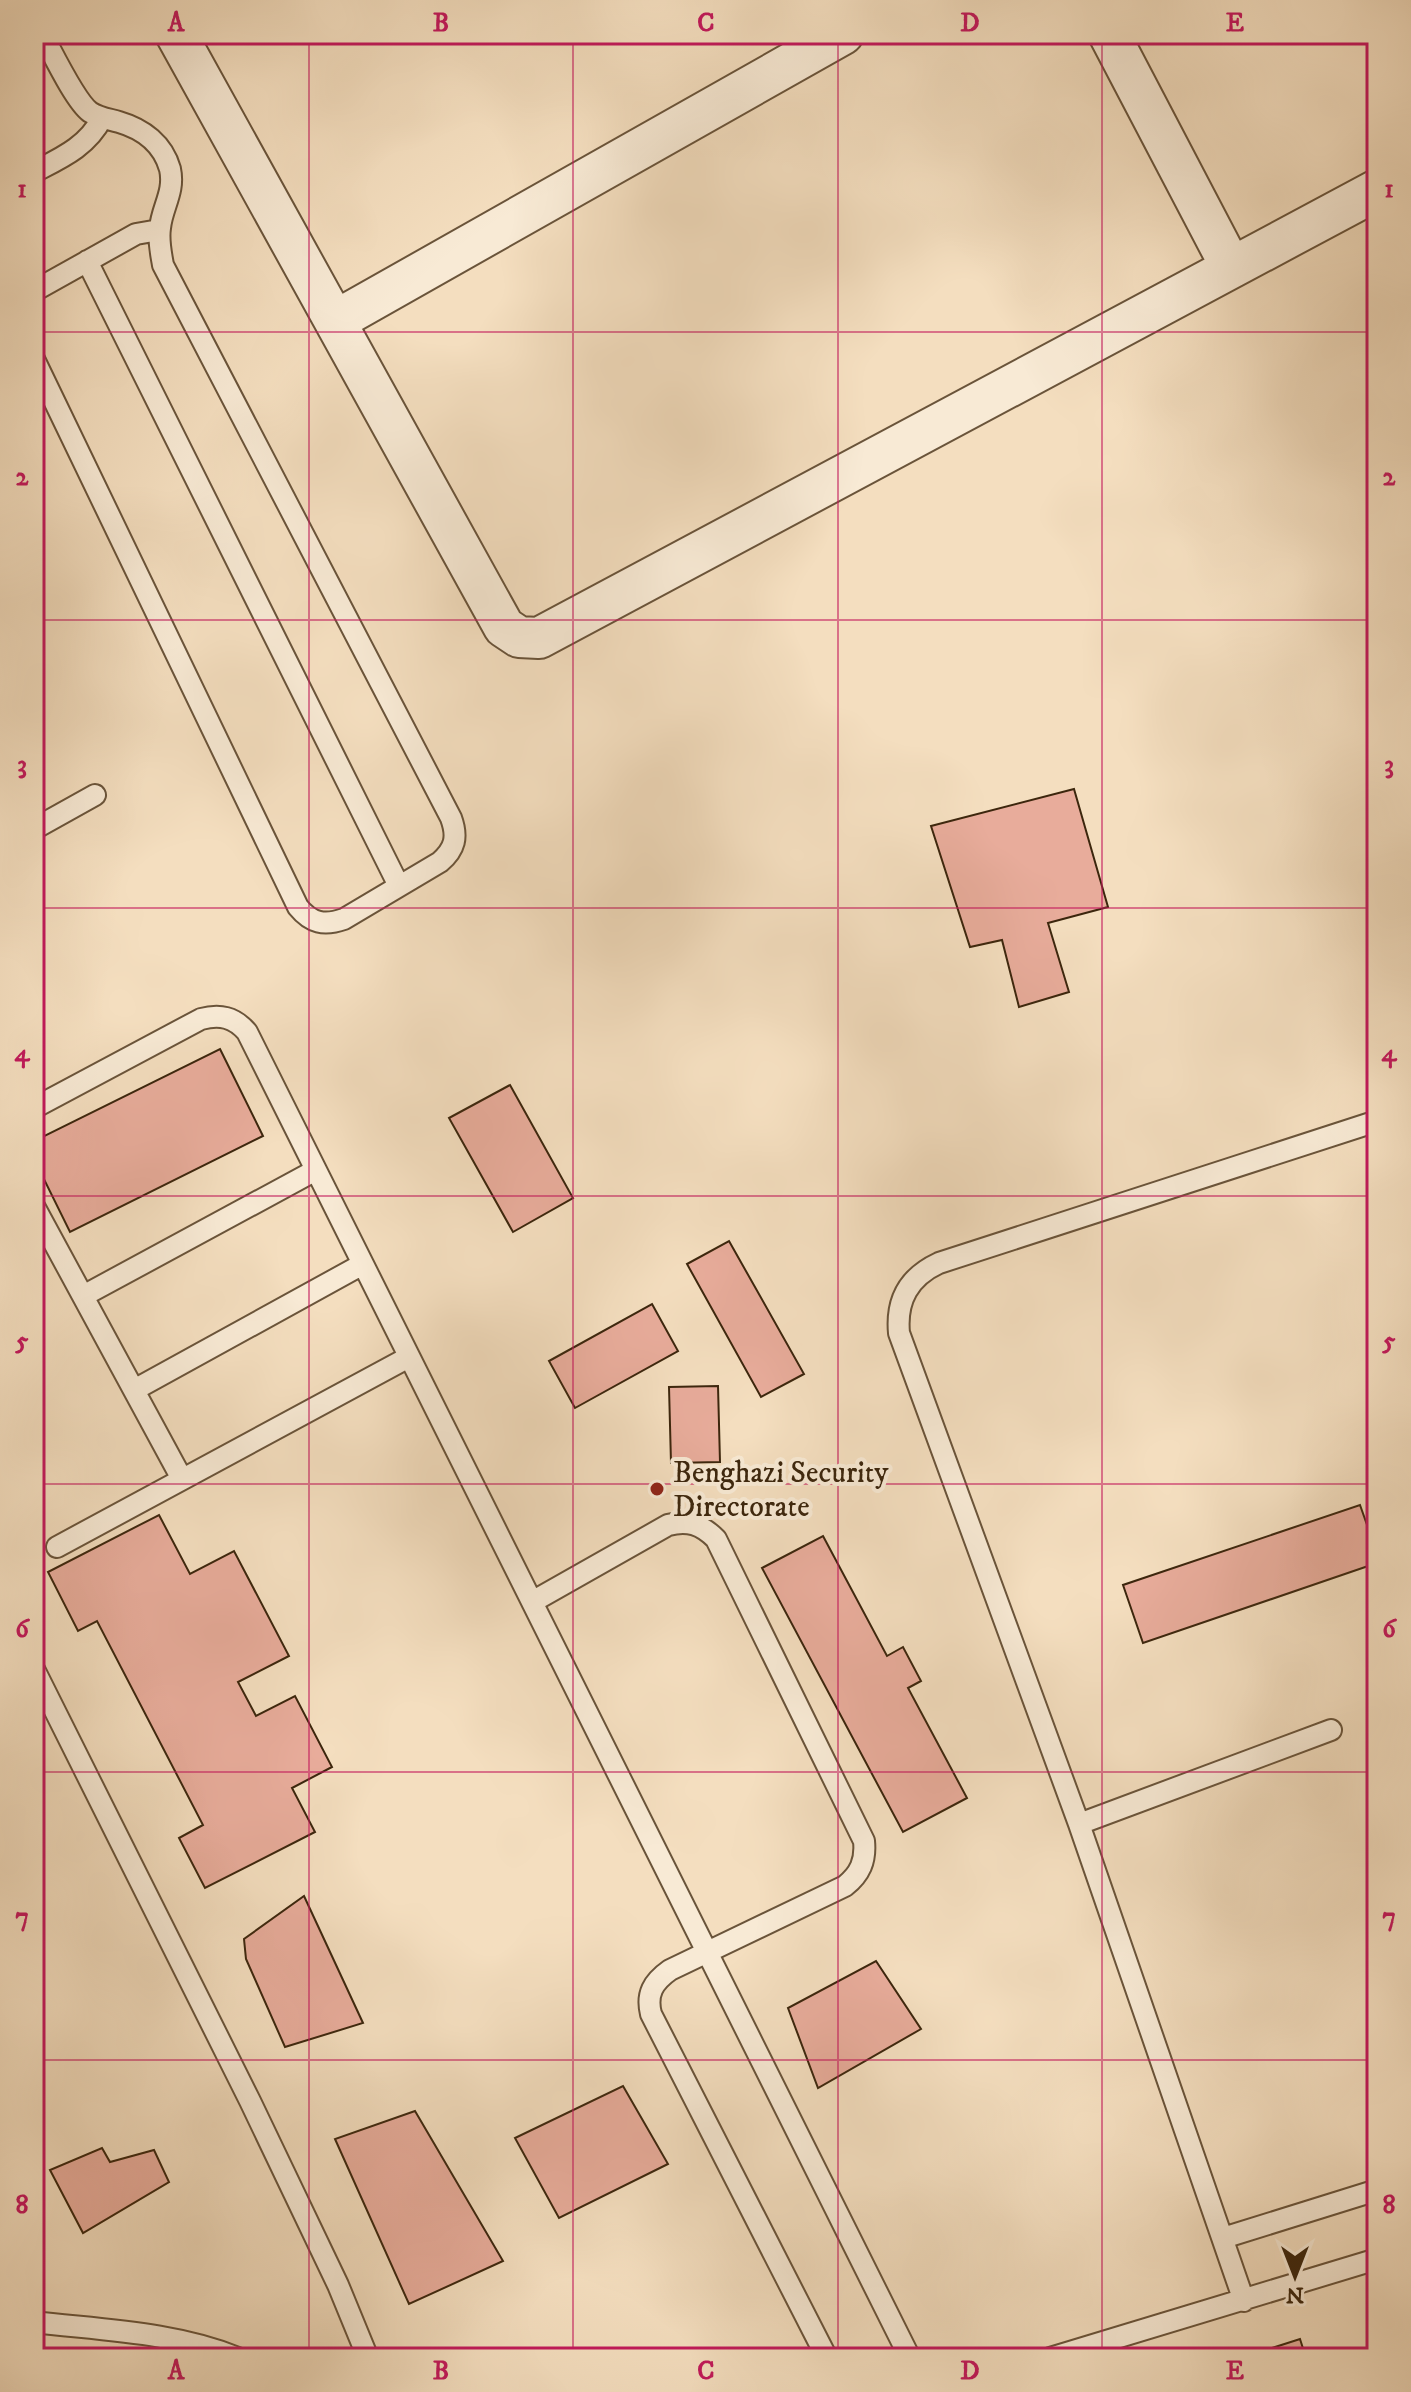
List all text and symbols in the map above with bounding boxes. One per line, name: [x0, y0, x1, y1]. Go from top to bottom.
text: A: [167, 7, 186, 40]
text: B: [433, 7, 449, 40]
text: C: [697, 7, 715, 40]
text: D: [960, 7, 980, 40]
text: E: [1226, 7, 1244, 40]
text: 1: [17, 173, 27, 206]
text: 1: [1384, 173, 1394, 206]
text: 2: [16, 461, 30, 494]
text: 2: [1383, 461, 1397, 494]
text: 3: [17, 749, 27, 782]
text: 3: [1384, 749, 1394, 782]
text: 4: [15, 1037, 31, 1070]
text: 4: [1382, 1037, 1398, 1070]
text: 5: [15, 1325, 29, 1358]
text: 5: [1382, 1325, 1396, 1358]
place label: Benghazi Security Directorate: [673, 1455, 889, 1526]
marker: Benghazi Security Directorate: [648, 1480, 666, 1498]
text: 6: [15, 1613, 30, 1646]
text: 6: [1382, 1613, 1397, 1646]
text: 7: [15, 1901, 29, 1934]
text: 7: [1382, 1901, 1396, 1934]
text: 8: [15, 2189, 29, 2222]
text: 8: [1382, 2189, 1396, 2222]
north arrow: [1255, 2236, 1335, 2316]
text: N: [1286, 2281, 1304, 2308]
text: A: [167, 2355, 186, 2388]
text: B: [433, 2355, 449, 2388]
text: C: [697, 2355, 715, 2388]
text: D: [960, 2355, 980, 2388]
text: E: [1226, 2355, 1244, 2388]

